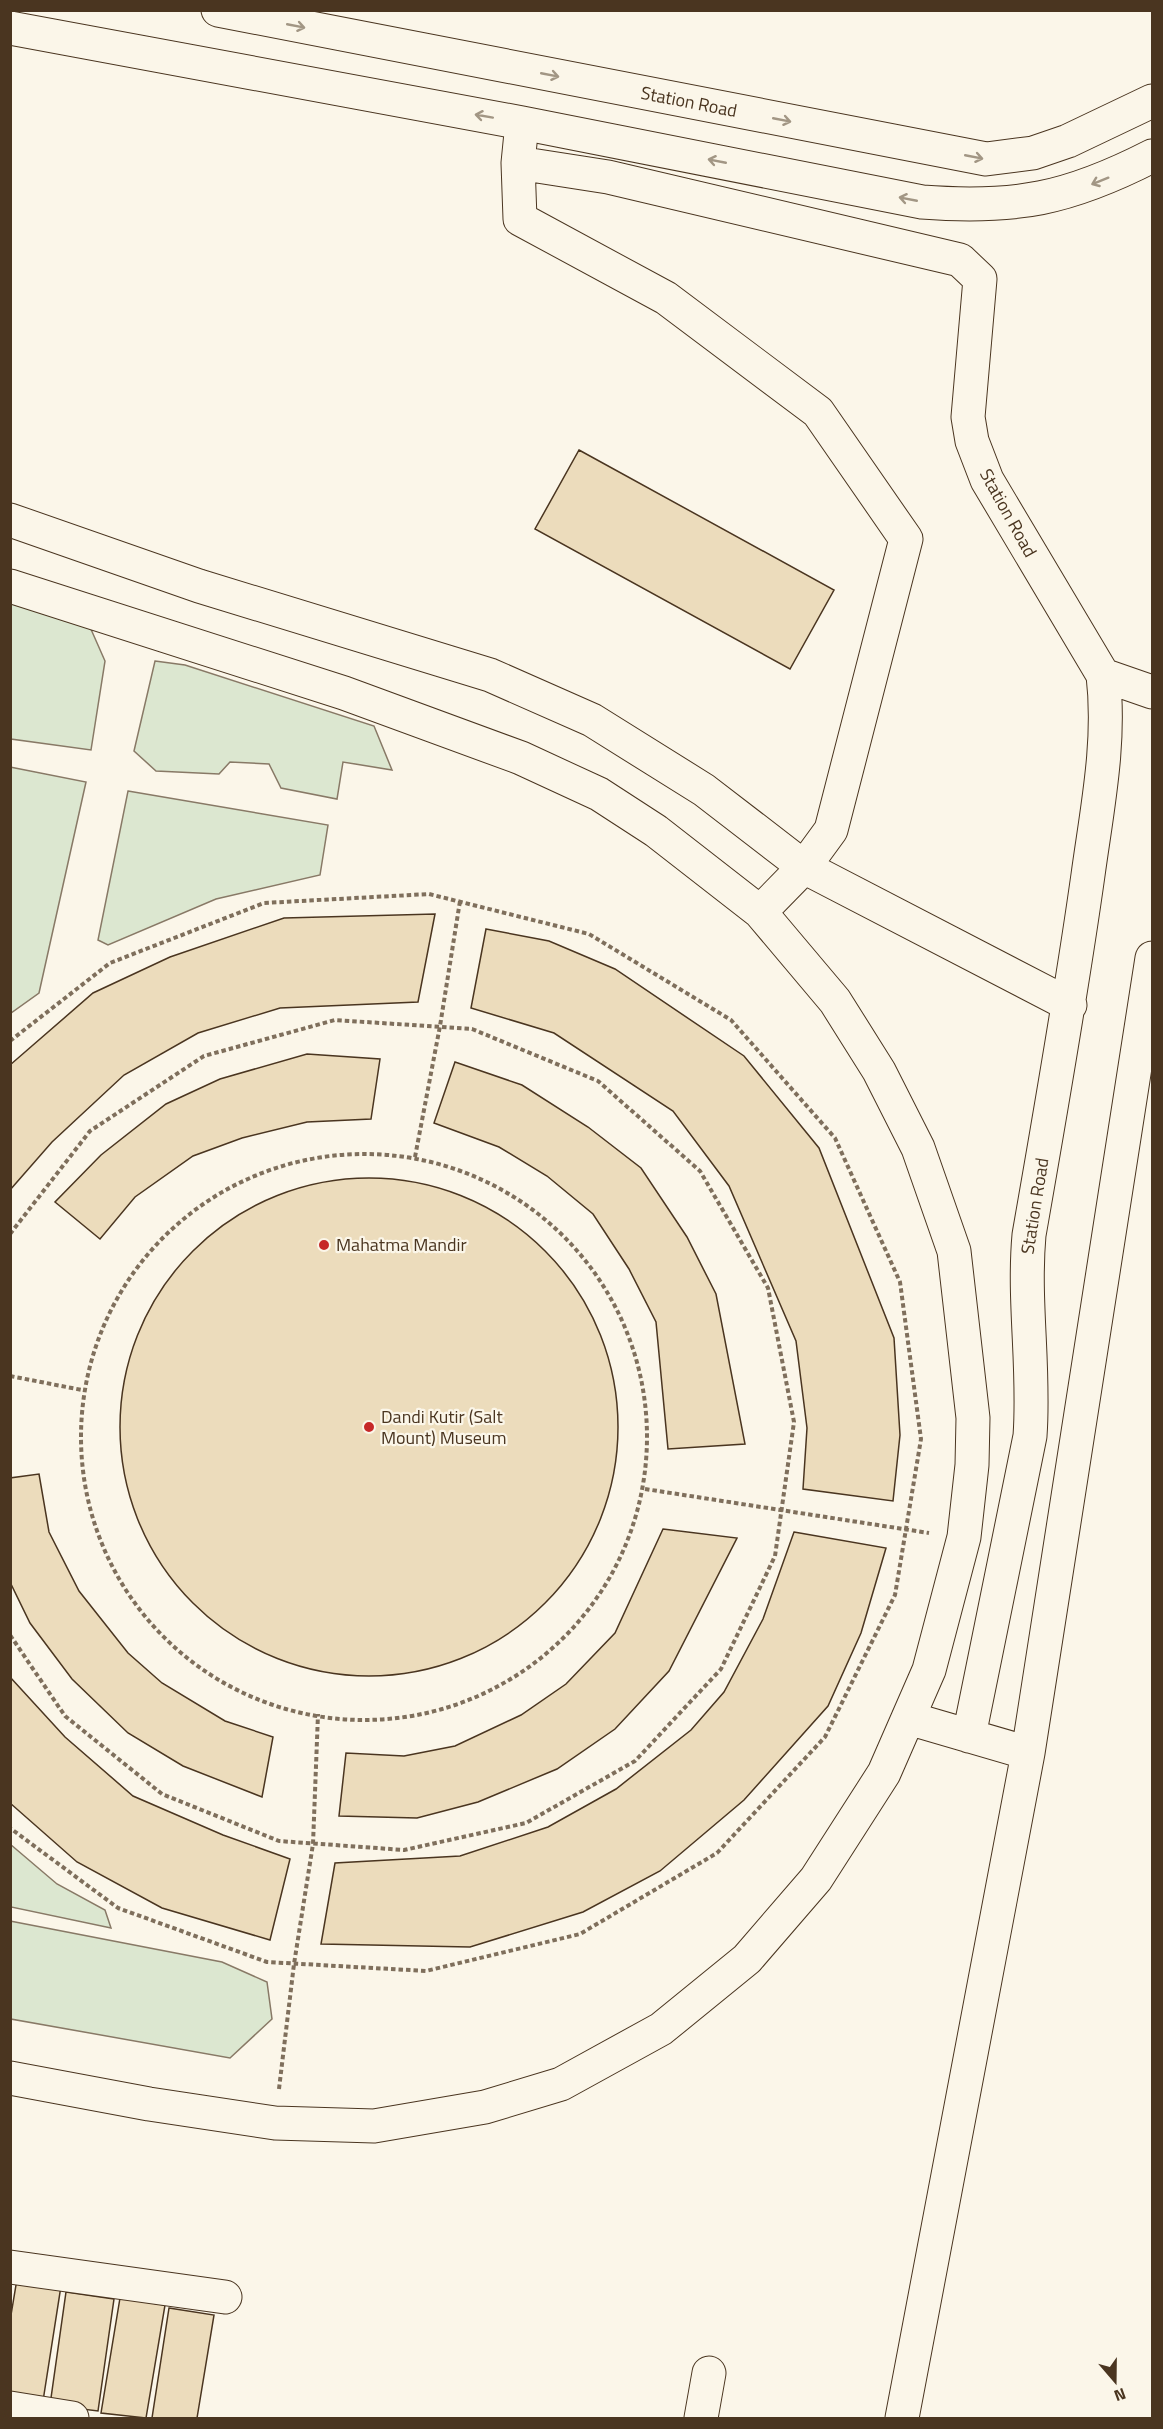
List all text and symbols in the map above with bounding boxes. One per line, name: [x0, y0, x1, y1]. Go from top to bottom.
one-way arrow: [286, 21, 306, 32]
one-way arrow: [539, 70, 559, 81]
street label: Station Road: [639, 79, 739, 124]
one-way arrow: [475, 110, 495, 121]
one-way arrow: [772, 115, 792, 126]
one-way arrow: [963, 152, 983, 163]
one-way arrow: [708, 155, 727, 166]
one-way arrow: [1091, 176, 1109, 187]
one-way arrow: [899, 193, 919, 204]
street label: Station Road: [973, 464, 1044, 562]
street label: Station Road: [1014, 1156, 1055, 1256]
place label: Mahatma Mandir: [336, 1231, 467, 1258]
marker: Mahatma Mandir: [317, 1238, 331, 1252]
place label: Dandi Kutir (Salt Mount) Museum: [381, 1403, 506, 1451]
marker: Dandi Kutir (Salt Mount) Museum: [362, 1420, 376, 1434]
north arrow: [1085, 2351, 1145, 2411]
text: N: [1111, 2382, 1129, 2408]

